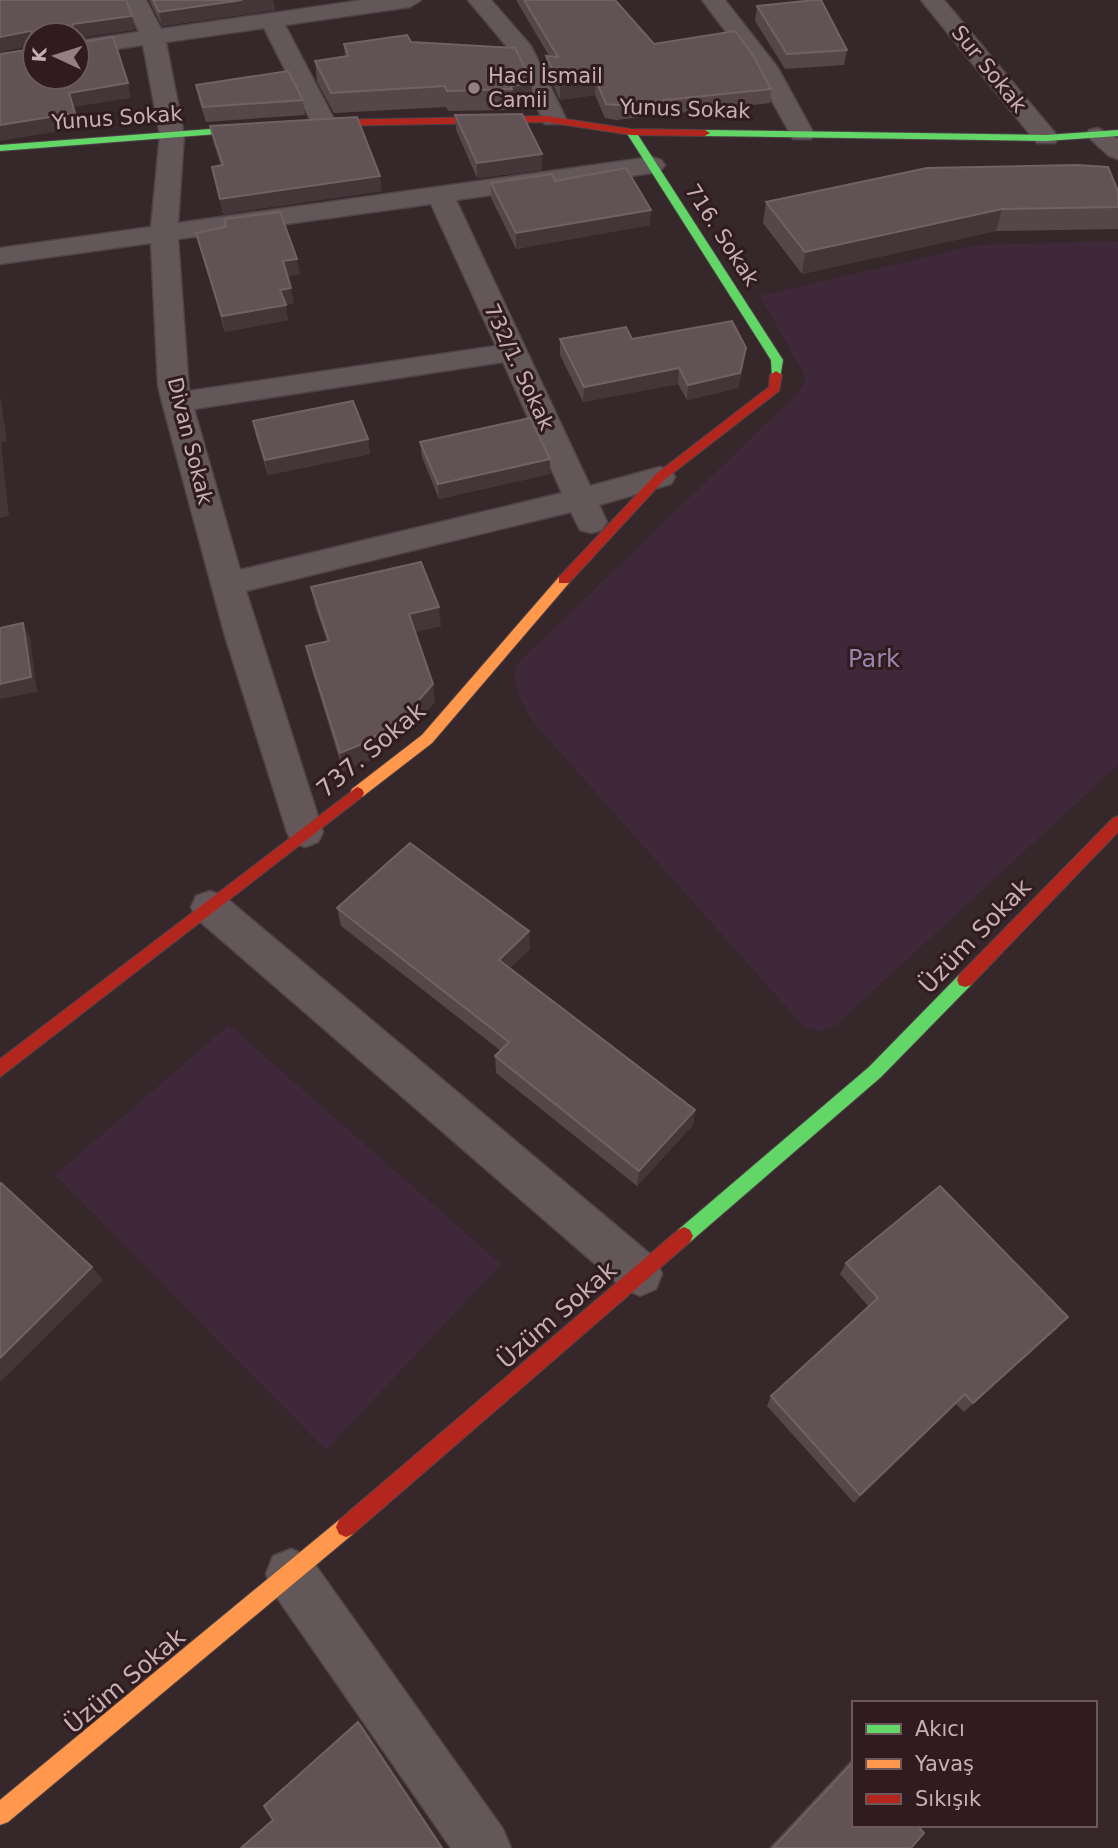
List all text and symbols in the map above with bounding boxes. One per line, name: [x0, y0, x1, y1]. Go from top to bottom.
north arrow: [21, 21, 91, 91]
street label: Sur Sokak: [947, 21, 1032, 118]
text: K: [28, 45, 51, 63]
place label: Haci İsmail Camii: [488, 63, 603, 112]
marker: Haci İsmail Camii: [466, 80, 482, 96]
street label: Yunus Sokak: [618, 95, 752, 123]
street label: Yunus Sokak: [50, 101, 184, 135]
street label: 716. Sokak: [680, 180, 764, 291]
street label: 732/1. Sokak: [479, 300, 559, 435]
street label: Divan Sokak: [163, 375, 218, 508]
park label: Park: [848, 645, 900, 673]
street label: 737. Sokak: [311, 696, 431, 803]
street label: Üzüm Sokak: [913, 872, 1037, 999]
street label: Üzüm Sokak: [491, 1255, 622, 1374]
street label: Üzüm Sokak: [59, 1622, 191, 1739]
legend: [852, 1701, 1097, 1827]
text: Akıcı: [915, 1717, 965, 1741]
text: Yavaş: [914, 1752, 974, 1776]
text: Sıkışık: [915, 1787, 982, 1811]

